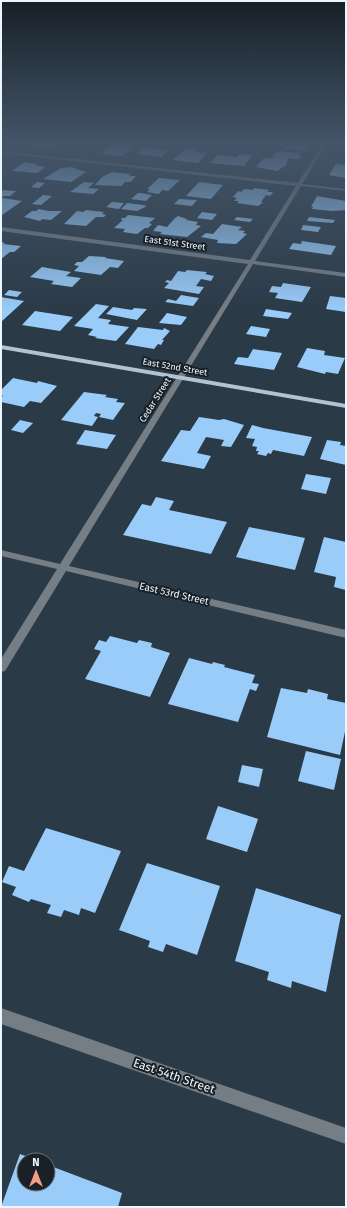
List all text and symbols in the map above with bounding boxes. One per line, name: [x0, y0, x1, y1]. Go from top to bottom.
street label: East 51st Street: [144, 234, 207, 252]
street label: East 52nd Street: [142, 356, 209, 378]
street label: Cedar Street: [137, 375, 173, 424]
street label: East 53rd Street: [138, 580, 210, 608]
street label: East 54th Street: [131, 1055, 217, 1097]
north arrow: [16, 1152, 56, 1192]
text: N: [32, 1156, 40, 1169]

